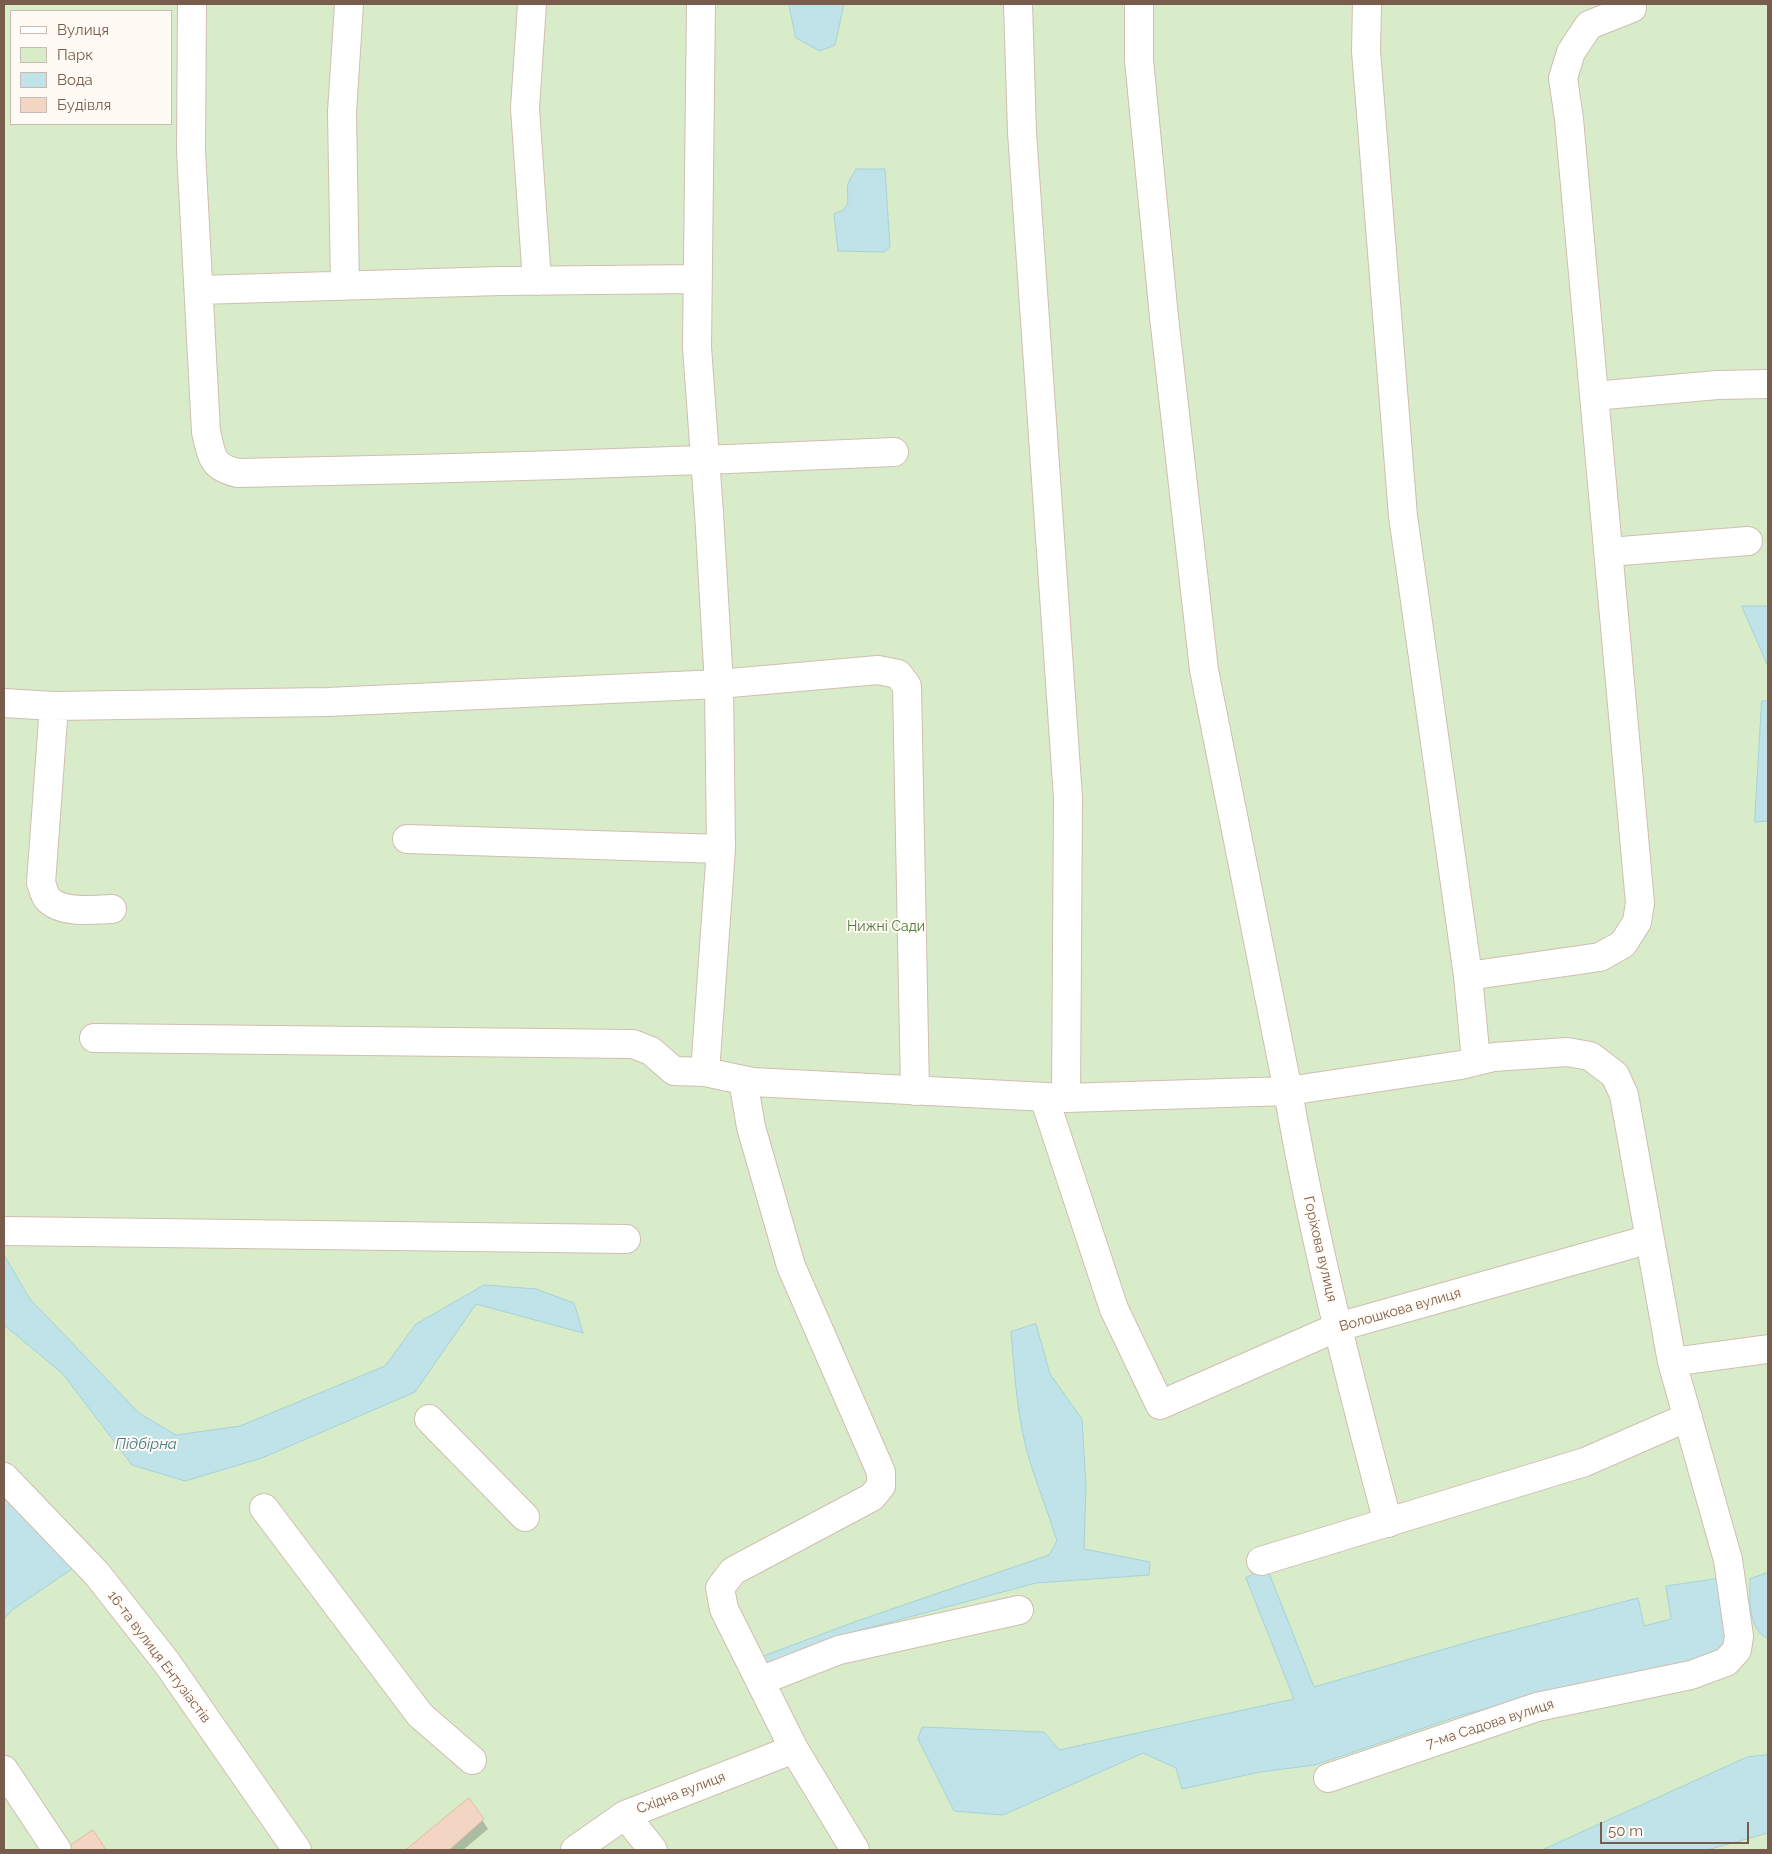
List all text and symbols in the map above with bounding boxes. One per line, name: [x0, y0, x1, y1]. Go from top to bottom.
legend: [10, 10, 172, 125]
text: Вулиця: [57, 21, 109, 39]
text: Парк: [57, 46, 93, 64]
text: Вода: [57, 71, 93, 89]
text: Будівля: [57, 96, 111, 114]
park label: Нижні Сади: [847, 919, 925, 935]
street label: Горіхова вулиця: [1300, 1194, 1340, 1304]
street label: Волошкова вулиця: [1337, 1285, 1463, 1335]
water label: Підбірна: [115, 1435, 177, 1453]
street label: 16-та вулиця Ентузіастів: [104, 1588, 214, 1726]
street label: 7-ма Садова вулиця: [1424, 1695, 1556, 1753]
street label: Східна вулиця: [634, 1768, 728, 1818]
scale bar: [1602, 1812, 1751, 1844]
text: 50 m: [1608, 1822, 1643, 1840]

